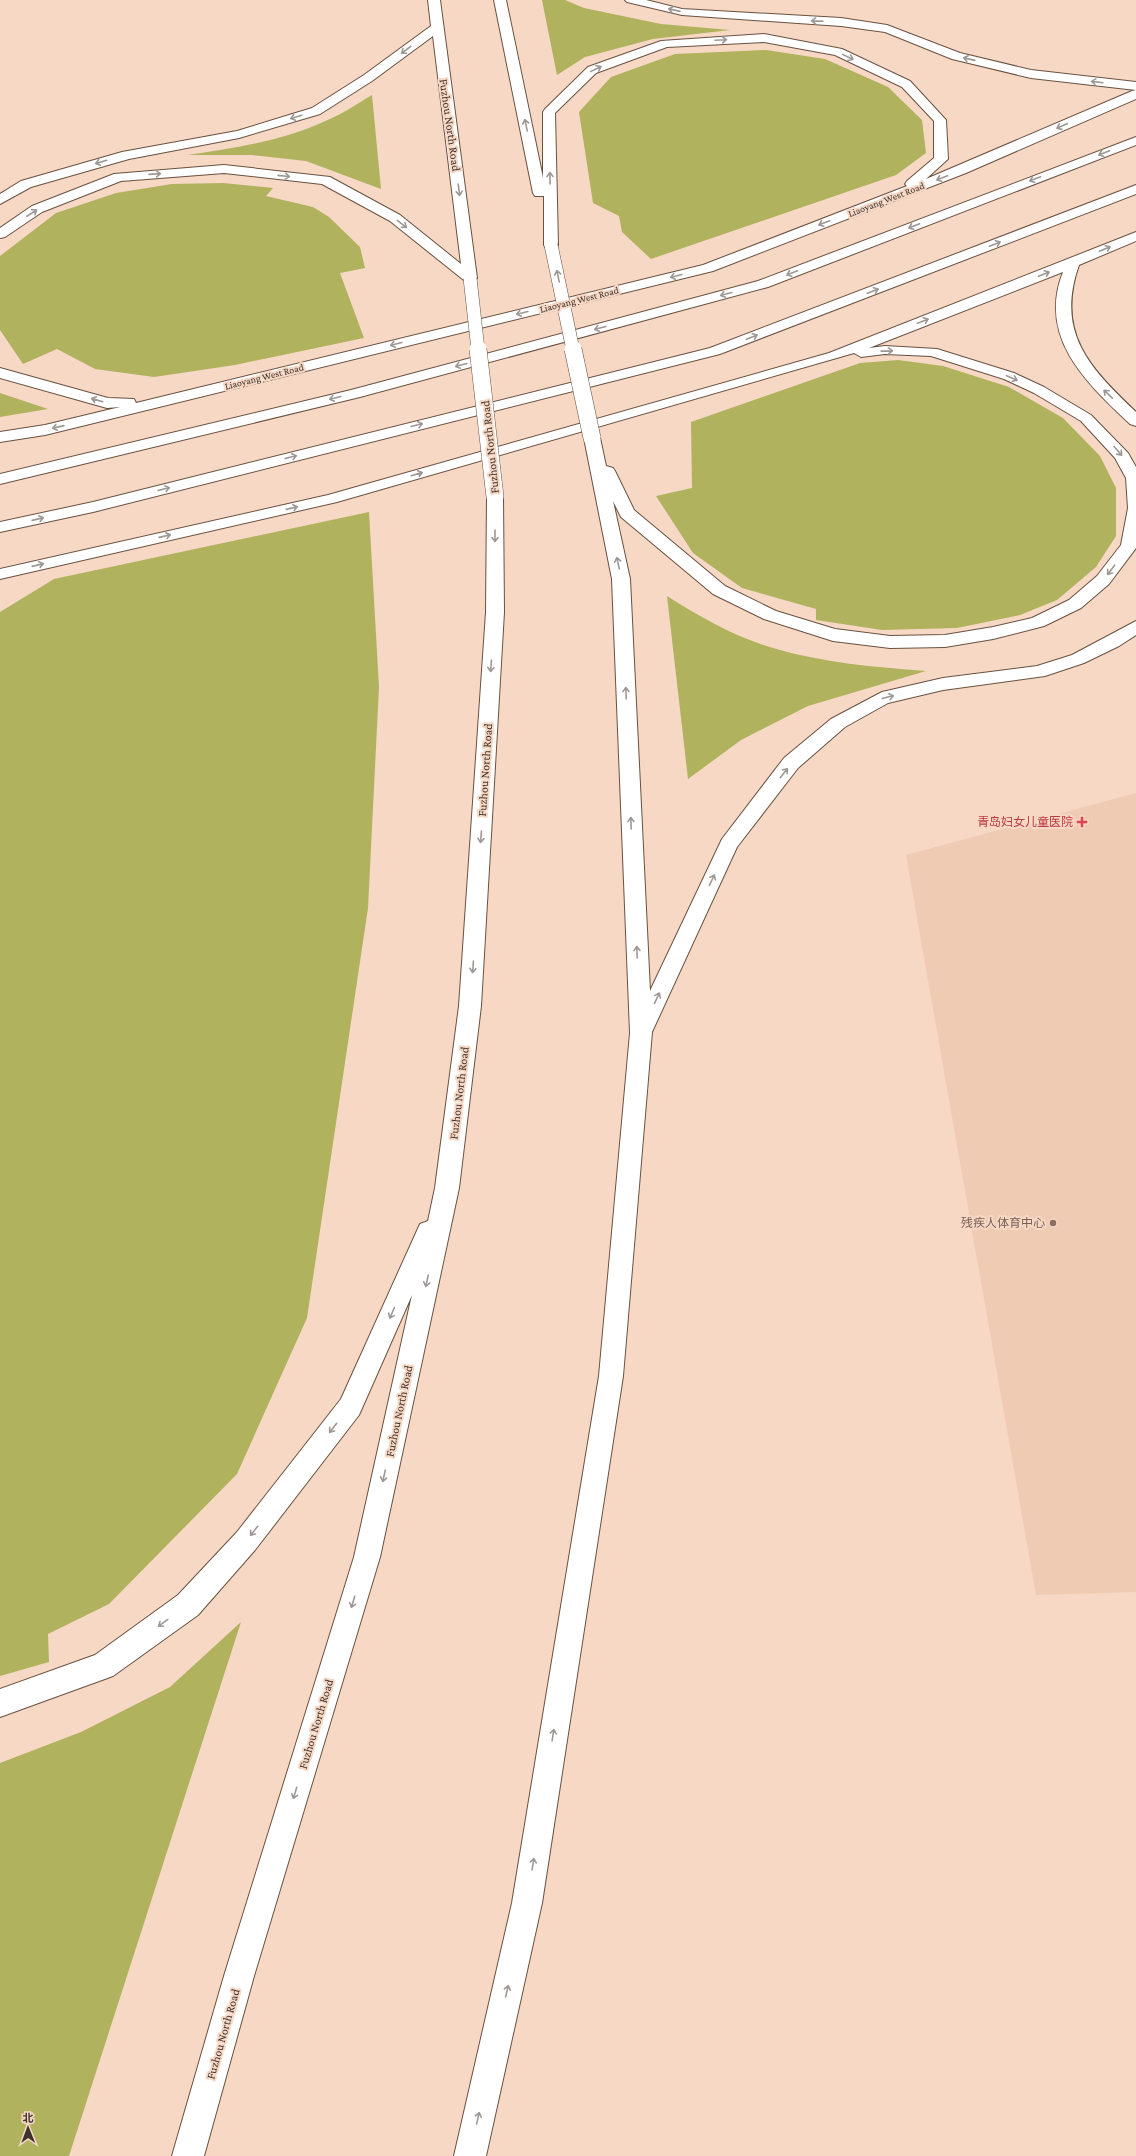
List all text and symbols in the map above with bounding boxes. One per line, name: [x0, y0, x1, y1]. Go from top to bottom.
one-way arrow: [668, 5, 681, 13]
one-way arrow: [811, 17, 824, 25]
one-way arrow: [714, 37, 727, 44]
one-way arrow: [400, 46, 411, 54]
one-way arrow: [842, 54, 854, 61]
one-way arrow: [963, 55, 976, 63]
one-way arrow: [589, 65, 601, 72]
street label: Fuzhou North Road: [437, 78, 464, 173]
one-way arrow: [1091, 78, 1104, 86]
one-way arrow: [289, 114, 302, 121]
one-way arrow: [522, 119, 530, 132]
one-way arrow: [1056, 123, 1068, 130]
one-way arrow: [1098, 150, 1110, 158]
one-way arrow: [95, 159, 108, 166]
one-way arrow: [148, 171, 161, 178]
one-way arrow: [277, 172, 290, 180]
one-way arrow: [546, 172, 554, 185]
one-way arrow: [937, 174, 949, 182]
one-way arrow: [1029, 176, 1041, 184]
street label: Liaoyang West Road: [846, 180, 927, 219]
one-way arrow: [455, 183, 463, 196]
one-way arrow: [26, 208, 38, 216]
one-way arrow: [397, 220, 408, 229]
one-way arrow: [819, 220, 831, 228]
one-way arrow: [908, 223, 920, 231]
one-way arrow: [988, 240, 1000, 248]
one-way arrow: [1098, 245, 1110, 253]
one-way arrow: [787, 269, 799, 277]
one-way arrow: [553, 270, 561, 283]
one-way arrow: [1037, 270, 1049, 278]
one-way arrow: [669, 273, 682, 280]
street label: Liaoyang West Road: [539, 284, 620, 315]
one-way arrow: [867, 286, 879, 294]
one-way arrow: [719, 291, 732, 298]
one-way arrow: [516, 310, 529, 317]
one-way arrow: [916, 317, 928, 325]
one-way arrow: [594, 325, 607, 332]
one-way arrow: [745, 332, 757, 340]
one-way arrow: [390, 340, 403, 348]
one-way arrow: [880, 347, 893, 355]
street label: Liaoyang West Road: [224, 361, 305, 392]
one-way arrow: [455, 362, 468, 369]
one-way arrow: [1006, 374, 1018, 382]
one-way arrow: [1103, 389, 1113, 399]
one-way arrow: [329, 395, 342, 403]
one-way arrow: [91, 396, 104, 403]
street label: Fuzhou North Road: [478, 399, 502, 494]
one-way arrow: [410, 421, 423, 429]
one-way arrow: [52, 423, 65, 431]
one-way arrow: [1113, 446, 1123, 456]
one-way arrow: [284, 453, 297, 460]
one-way arrow: [410, 470, 423, 477]
one-way arrow: [158, 484, 171, 492]
one-way arrow: [285, 503, 298, 511]
one-way arrow: [31, 514, 44, 522]
one-way arrow: [491, 529, 499, 542]
one-way arrow: [158, 532, 171, 540]
one-way arrow: [613, 557, 621, 570]
one-way arrow: [31, 561, 44, 569]
one-way arrow: [1107, 564, 1115, 575]
one-way arrow: [488, 659, 495, 672]
one-way arrow: [622, 687, 630, 700]
one-way arrow: [881, 693, 894, 700]
street label: Fuzhou North Road: [475, 722, 495, 817]
one-way arrow: [780, 767, 788, 778]
place label: 青岛妇女儿童医院: [977, 815, 1073, 829]
marker: 青岛妇女儿童医院: [1076, 816, 1088, 828]
one-way arrow: [628, 817, 635, 830]
one-way arrow: [477, 830, 484, 843]
one-way arrow: [709, 874, 716, 886]
one-way arrow: [633, 946, 641, 959]
one-way arrow: [469, 960, 476, 973]
one-way arrow: [654, 992, 661, 1004]
street label: Fuzhou North Road: [446, 1045, 472, 1140]
place label: 残疾人体育中心: [961, 1216, 1045, 1230]
marker: 残疾人体育中心: [1048, 1218, 1058, 1228]
one-way arrow: [423, 1274, 431, 1287]
one-way arrow: [388, 1307, 395, 1319]
street label: Fuzhou North Road: [382, 1363, 416, 1458]
one-way arrow: [329, 1423, 338, 1434]
one-way arrow: [380, 1469, 388, 1482]
one-way arrow: [250, 1526, 258, 1537]
one-way arrow: [349, 1595, 356, 1608]
one-way arrow: [157, 1619, 168, 1627]
street label: Fuzhou North Road: [296, 1677, 337, 1771]
one-way arrow: [550, 1729, 558, 1742]
one-way arrow: [291, 1787, 298, 1800]
one-way arrow: [529, 1858, 537, 1871]
one-way arrow: [503, 1985, 511, 1998]
street label: Fuzhou North Road: [203, 1987, 243, 2081]
north arrow: [8, 2108, 48, 2148]
text: 北: [22, 2112, 33, 2124]
one-way arrow: [475, 2112, 483, 2125]

